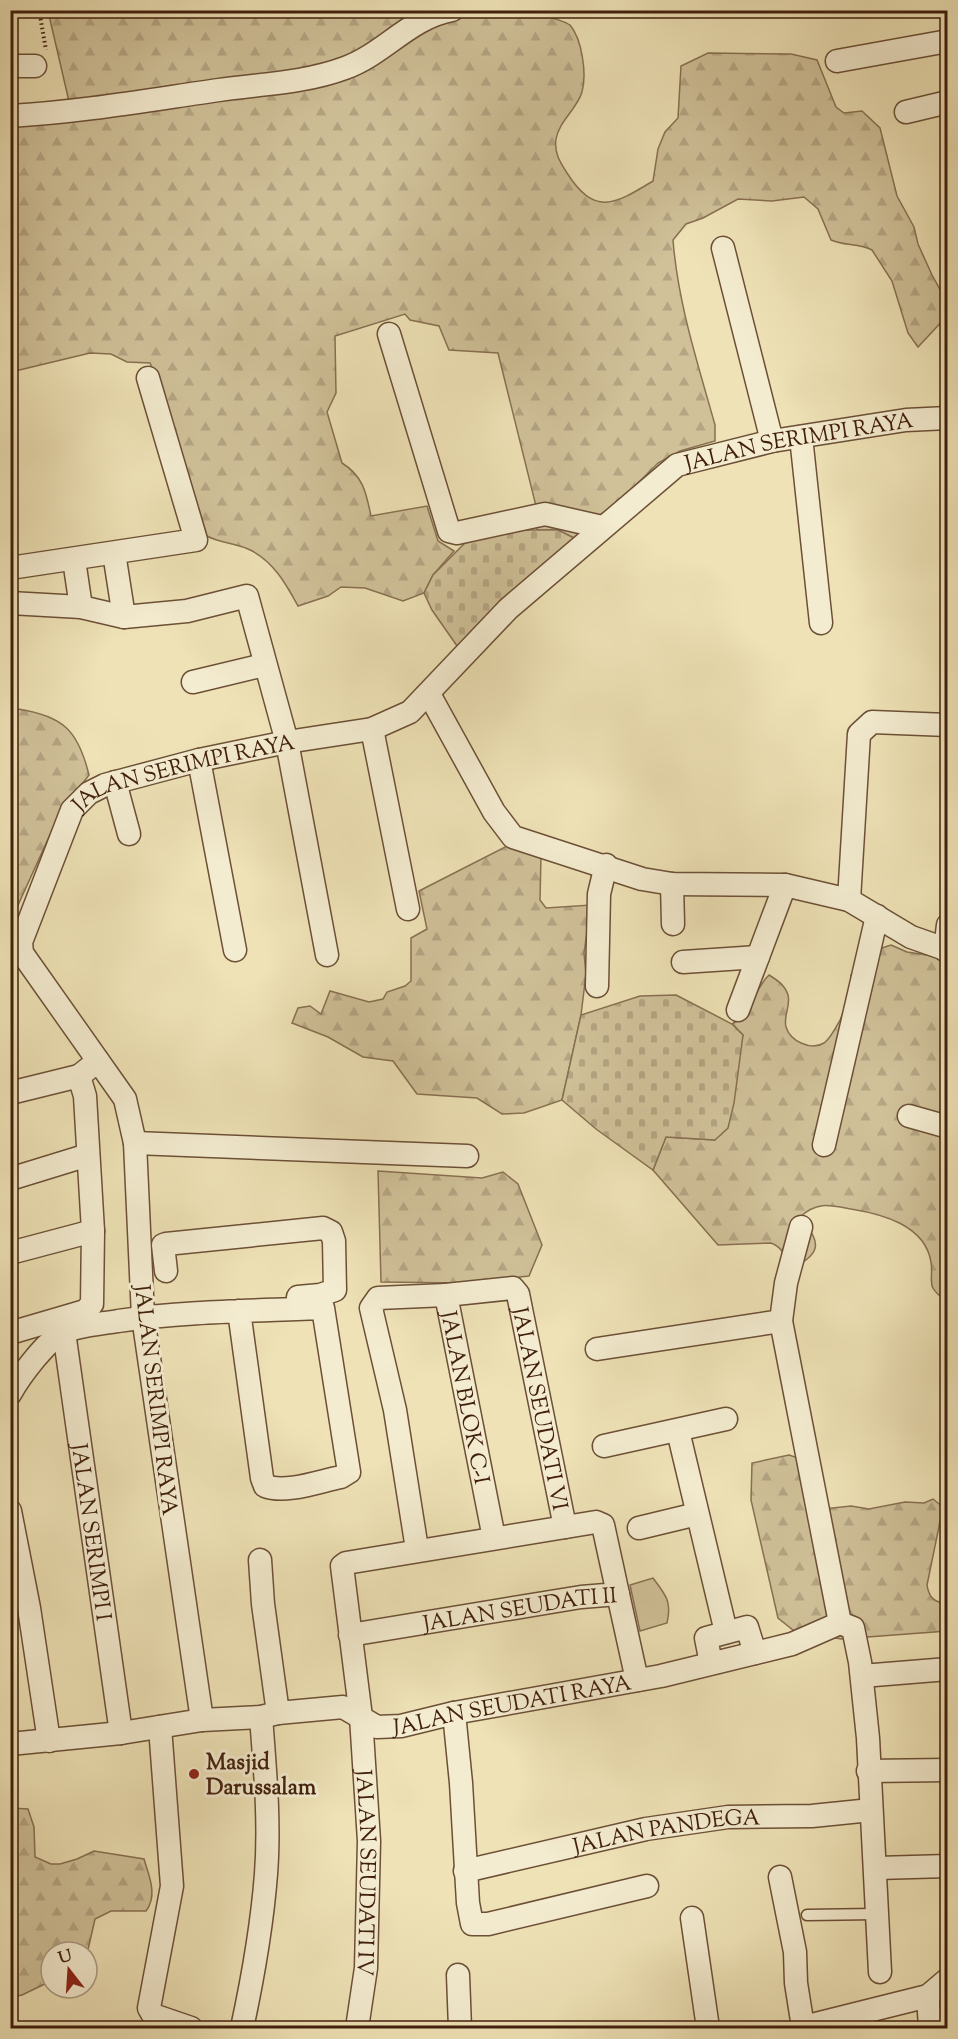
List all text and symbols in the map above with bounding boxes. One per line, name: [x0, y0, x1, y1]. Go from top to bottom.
street label: JALAN SERIMPI RAYA: [681, 406, 916, 482]
street label: JALAN SERIMPI RAYA: [65, 728, 298, 821]
street label: JALAN SERIMPI RAYA: [124, 1282, 184, 1518]
street label: JALAN SEUDATI VI: [502, 1304, 574, 1514]
street label: JALAN BLOK C-I: [430, 1307, 496, 1487]
street label: JALAN SERIMPI I: [61, 1441, 118, 1623]
street label: JALAN SEUDATI II: [420, 1581, 618, 1642]
street label: JALAN SEUDATI RAYA: [391, 1669, 635, 1745]
place label: Masjid Darussalam: [206, 1748, 317, 1805]
marker: Masjid Darussalam: [187, 1767, 201, 1781]
street label: JALAN SEUDATI IV: [345, 1768, 382, 1977]
street label: JALAN PANDEGA: [569, 1804, 761, 1865]
north arrow: [39, 1940, 99, 2000]
text: U: [56, 1945, 76, 1971]

